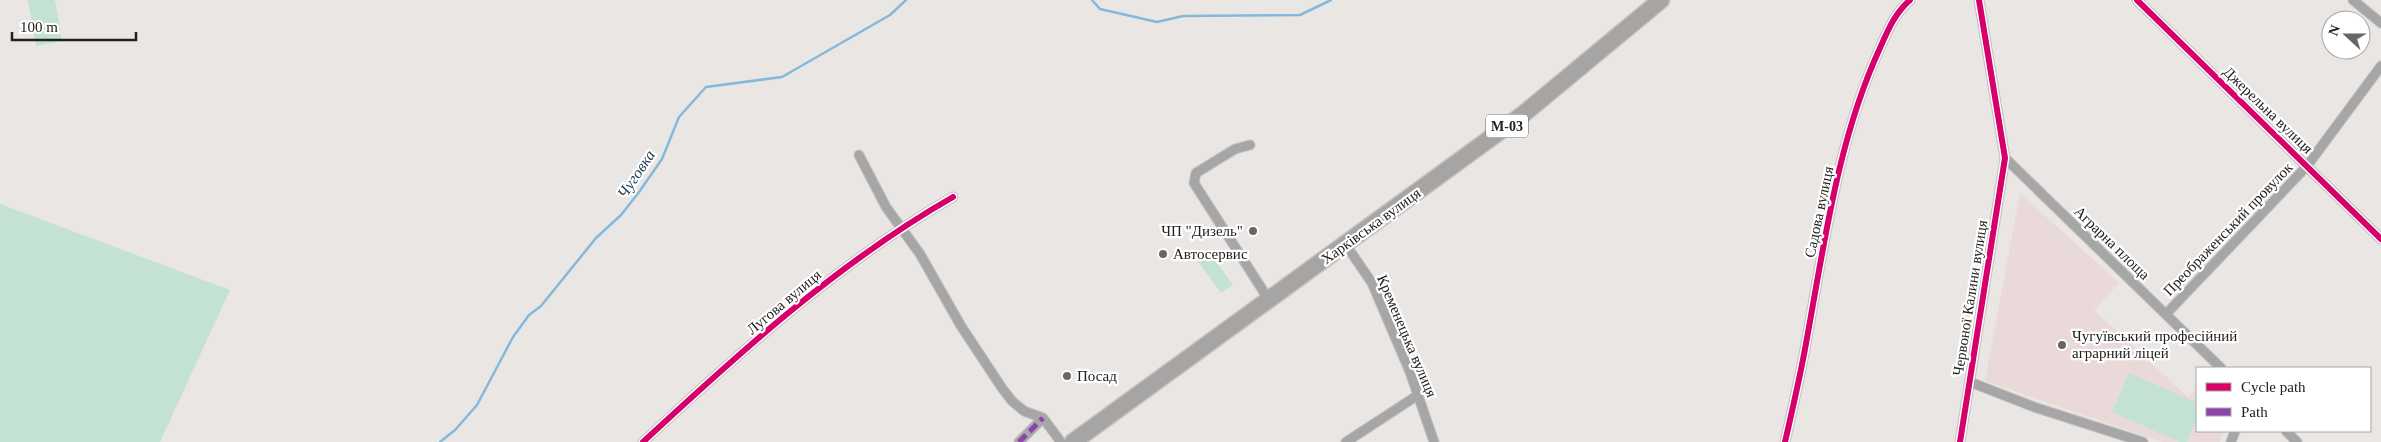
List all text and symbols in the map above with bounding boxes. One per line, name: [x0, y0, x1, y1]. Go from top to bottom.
scale bar: [12, 10, 136, 42]
north arrow: [2321, 10, 2371, 60]
text: 100 m: [20, 19, 58, 35]
text: N: [2326, 23, 2343, 38]
street label: Джерельна вулиця: [2220, 63, 2316, 157]
road number: М-03: [1486, 114, 1528, 138]
water label: Чуговка: [614, 147, 659, 202]
street label: Преображенський провулок: [2160, 159, 2296, 299]
street label: Садова вулиця: [1802, 165, 1837, 259]
street label: Харківська вулиця: [1318, 185, 1424, 267]
street label: Аграрна площа: [2071, 203, 2153, 283]
street label: Червоної Калини вулиця: [1950, 219, 1990, 377]
place label: ЧП "Дизель": [1161, 223, 1243, 239]
marker: ЧП "Дизель": [1247, 225, 1259, 237]
place label: Автосервис: [1173, 246, 1248, 262]
marker: Автосервис: [1157, 248, 1169, 260]
street label: Лугова вулиця: [744, 266, 824, 338]
street label: Кременецька вулиця: [1374, 272, 1440, 400]
place label: Чугуївський професійний аграрний ліцей: [2072, 328, 2237, 361]
marker: Чугуївський професійний аграрний ліцей: [2056, 339, 2068, 351]
legend: [2196, 367, 2371, 432]
place label: Посад: [1077, 368, 1117, 384]
marker: Посад: [1061, 370, 1073, 382]
text: Cycle path: [2241, 379, 2306, 395]
text: Path: [2241, 404, 2268, 420]

